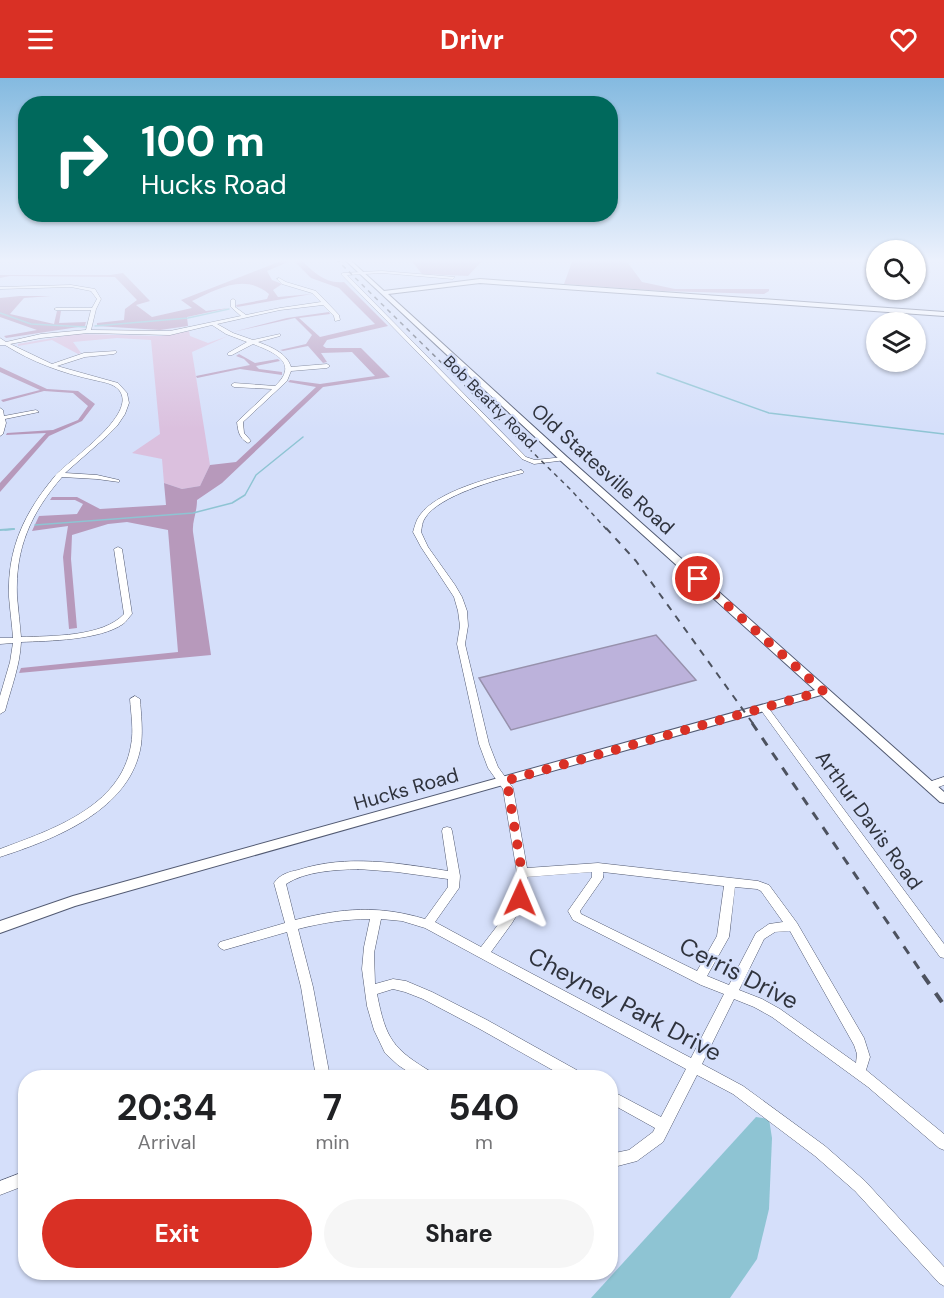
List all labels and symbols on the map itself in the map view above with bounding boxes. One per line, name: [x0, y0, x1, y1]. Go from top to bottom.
street label: Bob Beatty Road: [439, 351, 541, 453]
street label: Old Statesville Road: [526, 398, 680, 540]
pin: [672, 553, 723, 604]
street label: Arthur Davis Road: [810, 745, 928, 895]
street label: Hucks Road: [351, 762, 461, 816]
position arrow: [488, 866, 552, 930]
street label: Cerris Drive: [674, 930, 804, 1016]
street label: Cheyney Park Drive: [523, 940, 727, 1068]

